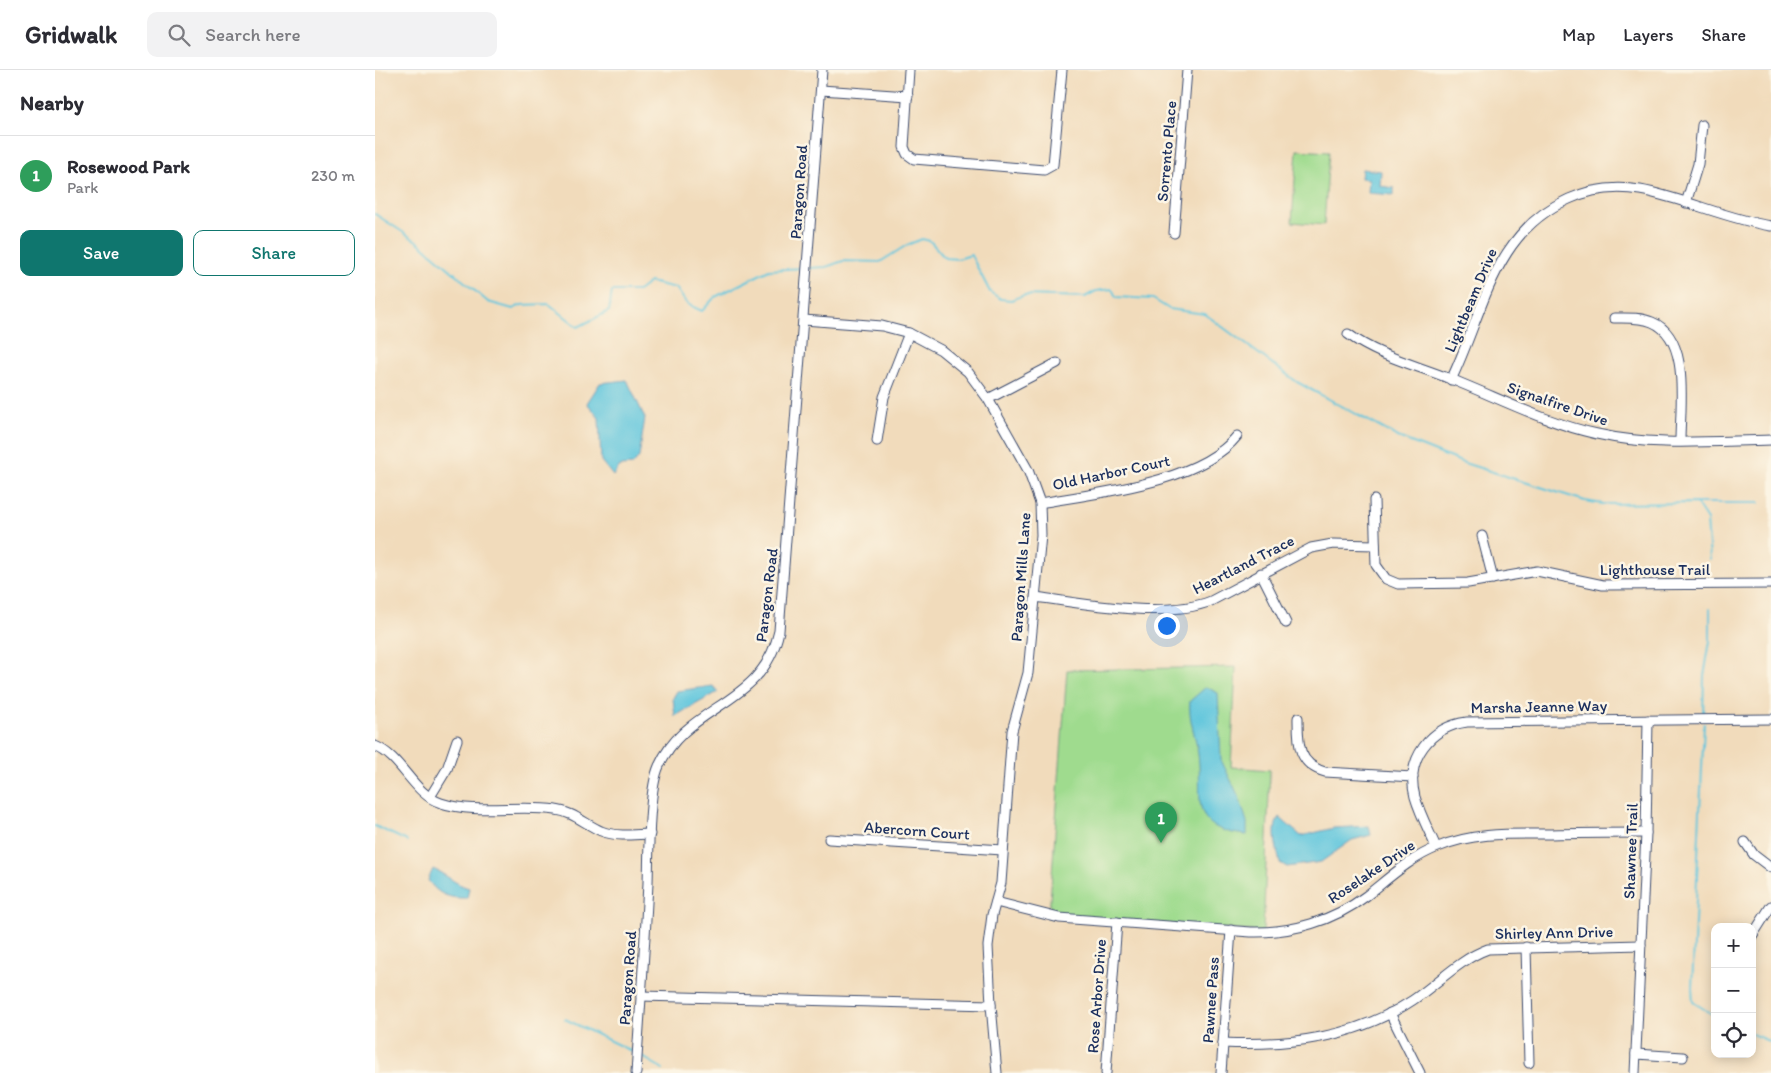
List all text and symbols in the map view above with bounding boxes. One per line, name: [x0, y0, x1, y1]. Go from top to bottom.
search box: [147, 12, 497, 57]
text: Gridwalk: [25, 20, 117, 49]
icon: search: [165, 21, 193, 49]
text: Search here: [205, 23, 301, 46]
text: Map: [1562, 24, 1595, 46]
text: Layers: [1623, 24, 1673, 46]
text: Share: [1701, 24, 1746, 46]
text: Nearby: [20, 90, 84, 115]
street label: Sorrento Place: [1153, 100, 1180, 202]
street label: Paragon Road: [786, 144, 811, 240]
text: Rosewood Park: [67, 155, 190, 178]
text: 1: [32, 166, 40, 185]
text: 230 m: [311, 166, 355, 185]
text: Park: [67, 178, 98, 197]
button: Save: [20, 230, 183, 276]
button: Share: [193, 230, 355, 276]
street label: Lightbeam Drive: [1440, 245, 1501, 355]
street label: Signalfire Drive: [1505, 377, 1611, 430]
street label: Old Harbor Court: [1051, 451, 1172, 494]
street label: Paragon Mills Lane: [1007, 512, 1035, 642]
street label: Heartland Trace: [1189, 531, 1297, 598]
street label: Paragon Road: [751, 547, 782, 643]
street label: Lighthouse Trail: [1600, 560, 1711, 579]
your location: [1154, 613, 1180, 639]
street label: Marsha Jeanne Way: [1471, 696, 1608, 717]
pin: 1: [1145, 802, 1177, 843]
street label: Shawnee Trail: [1619, 802, 1642, 899]
street label: Abercorn Court: [863, 817, 970, 844]
street label: Roselake Drive: [1324, 835, 1419, 908]
street label: Shirley Ann Drive: [1495, 922, 1613, 943]
map controls: [1711, 923, 1756, 1058]
button: +: [1711, 923, 1756, 968]
street label: Paragon Road: [615, 930, 640, 1026]
street label: Rose Arbor Drive: [1083, 938, 1110, 1054]
street label: Pawnee Pass: [1198, 956, 1223, 1044]
button: −: [1711, 968, 1756, 1013]
button: locate: [1711, 1013, 1756, 1058]

